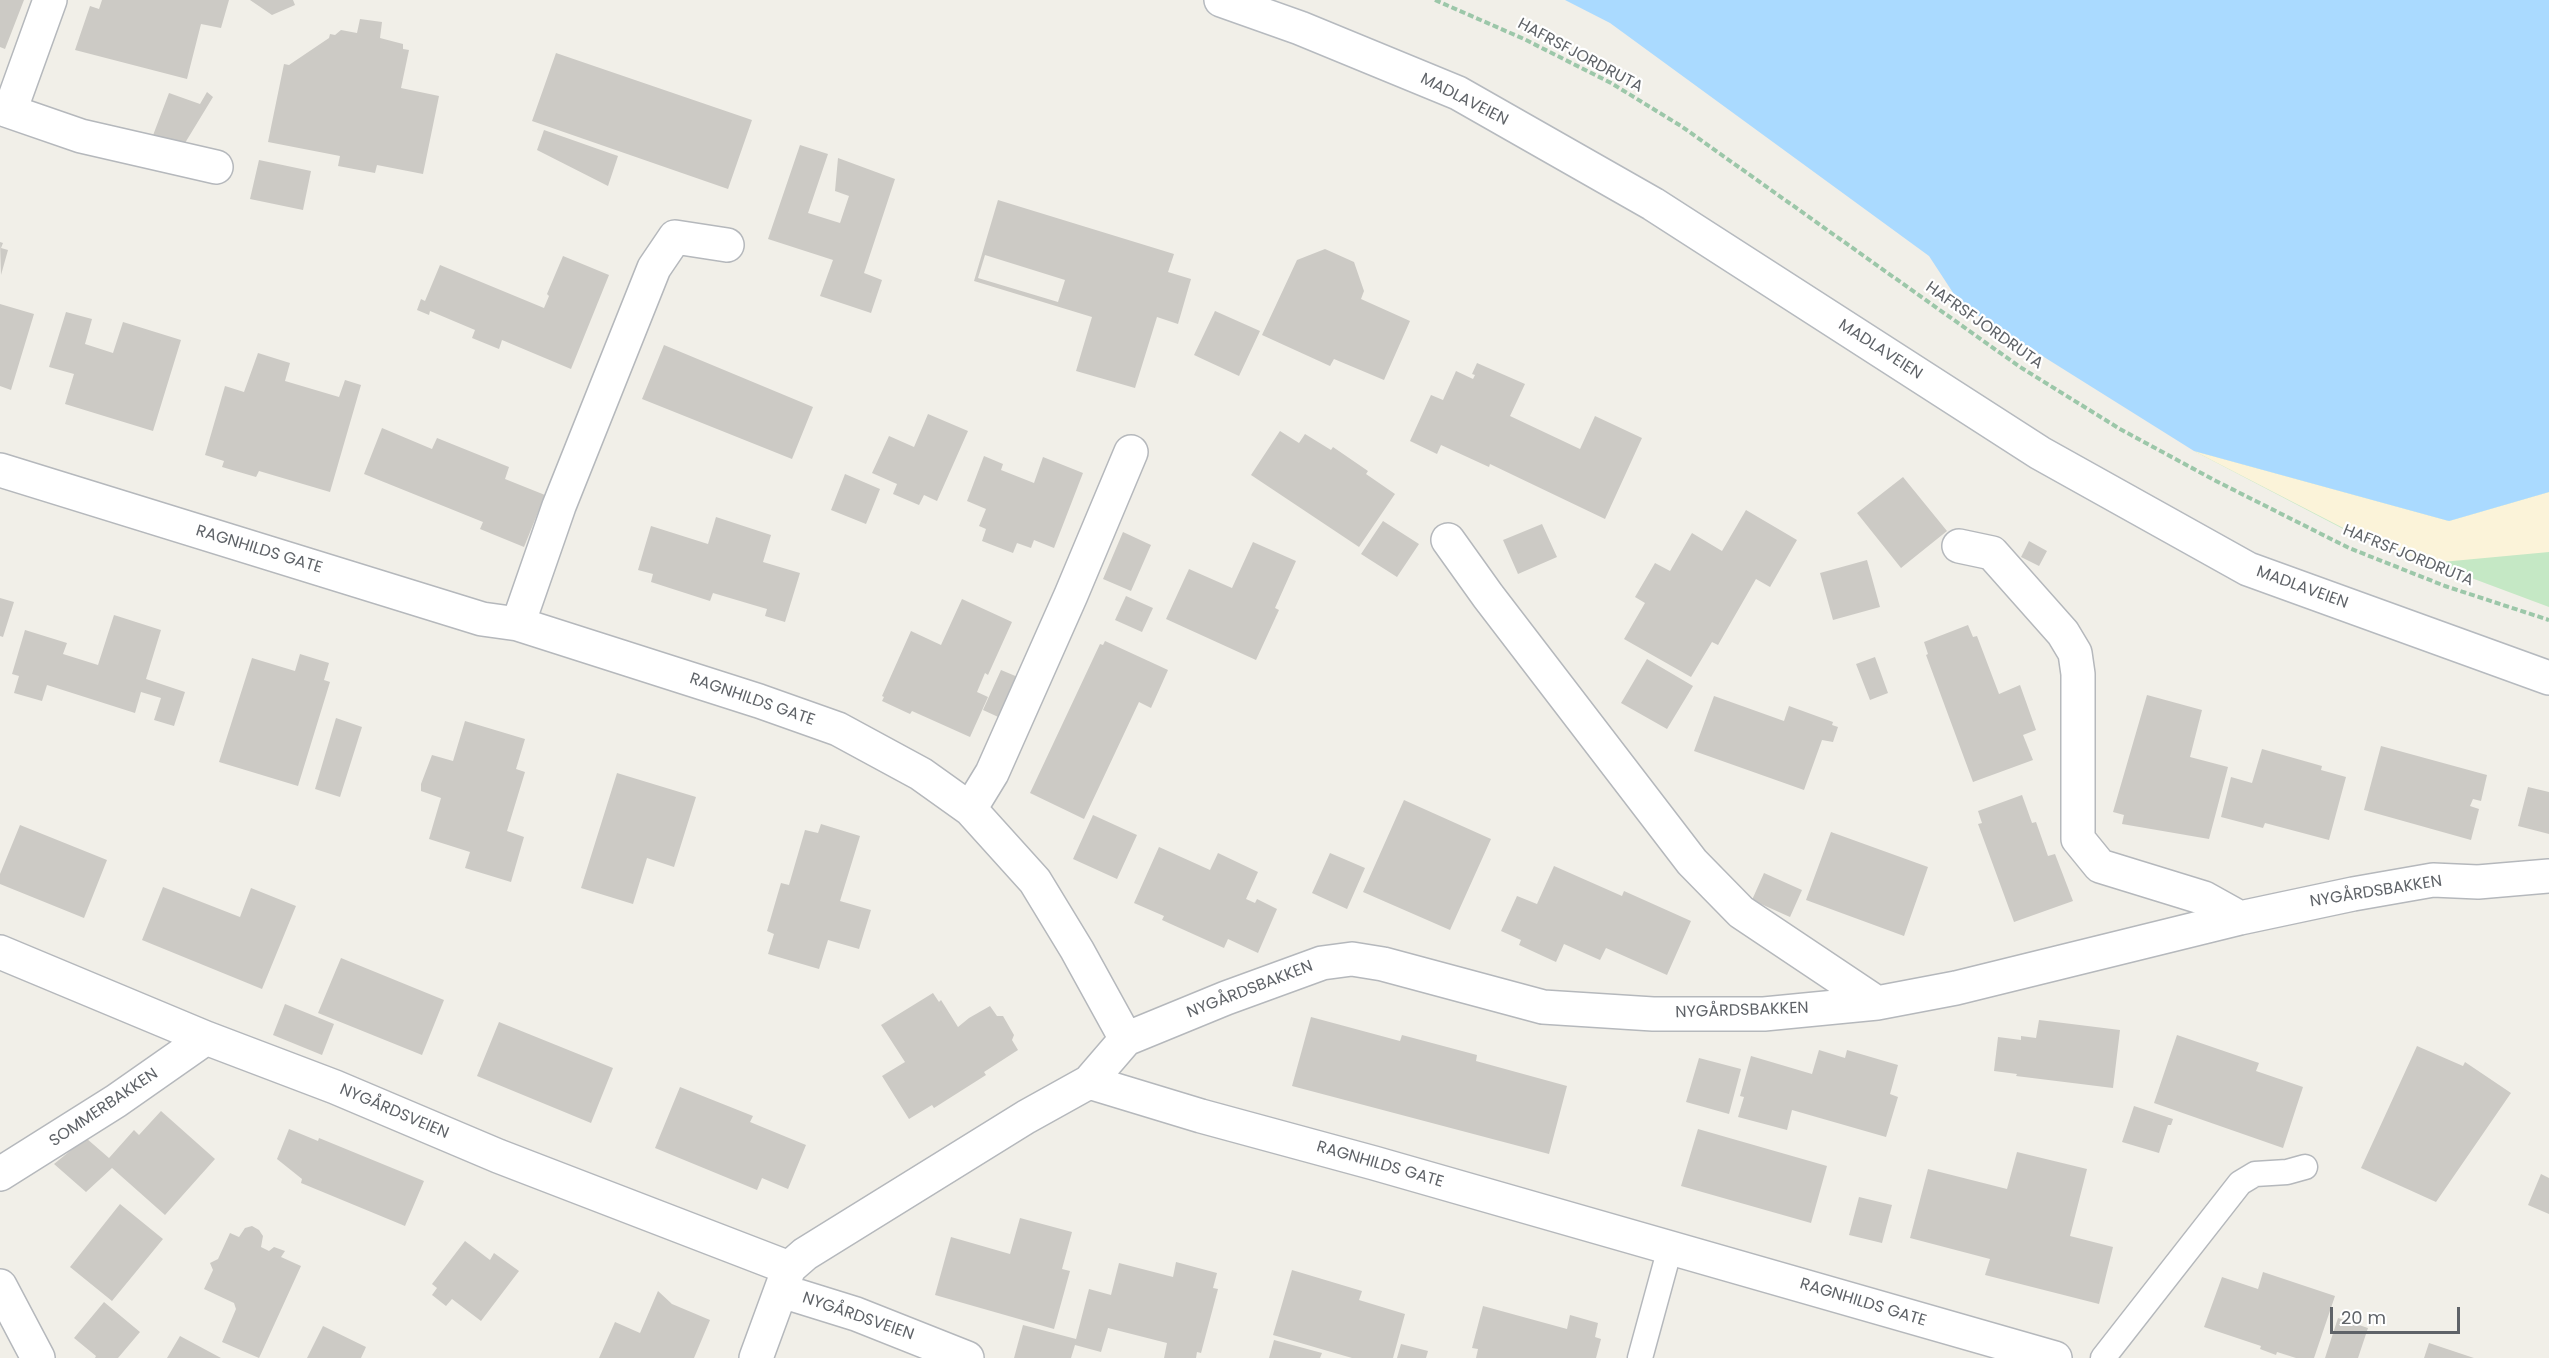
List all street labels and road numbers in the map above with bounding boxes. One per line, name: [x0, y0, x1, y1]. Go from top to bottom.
street label: HAFRSFJORDRUTA: [1514, 15, 1646, 97]
street label: MADLAVEIEN: [1417, 70, 1511, 130]
street label: HAFRSFJORDRUTA: [1921, 278, 2047, 374]
street label: MADLAVEIEN: [1835, 316, 1925, 384]
street label: HAFRSFJORDRUTA: [2340, 521, 2476, 591]
street label: RAGNHILDS GATE: [193, 522, 325, 578]
street label: MADLAVEIEN: [2254, 563, 2350, 613]
street label: RAGNHILDS GATE: [687, 670, 817, 730]
street label: NYGÅRDSBAKKEN: [2309, 872, 2443, 912]
street label: NYGÅRDSBAKKEN: [1184, 957, 1316, 1023]
street label: NYGÅRDSBAKKEN: [1675, 999, 1809, 1023]
street label: SOMMERBAKKEN: [46, 1065, 162, 1151]
street label: NYGÅRDSVEIEN: [337, 1080, 451, 1144]
street label: RAGNHILDS GATE: [1314, 1138, 1446, 1192]
street label: RAGNHILDS GATE: [1797, 1275, 1929, 1331]
street label: NYGÅRDSVEIEN: [800, 1289, 916, 1345]

